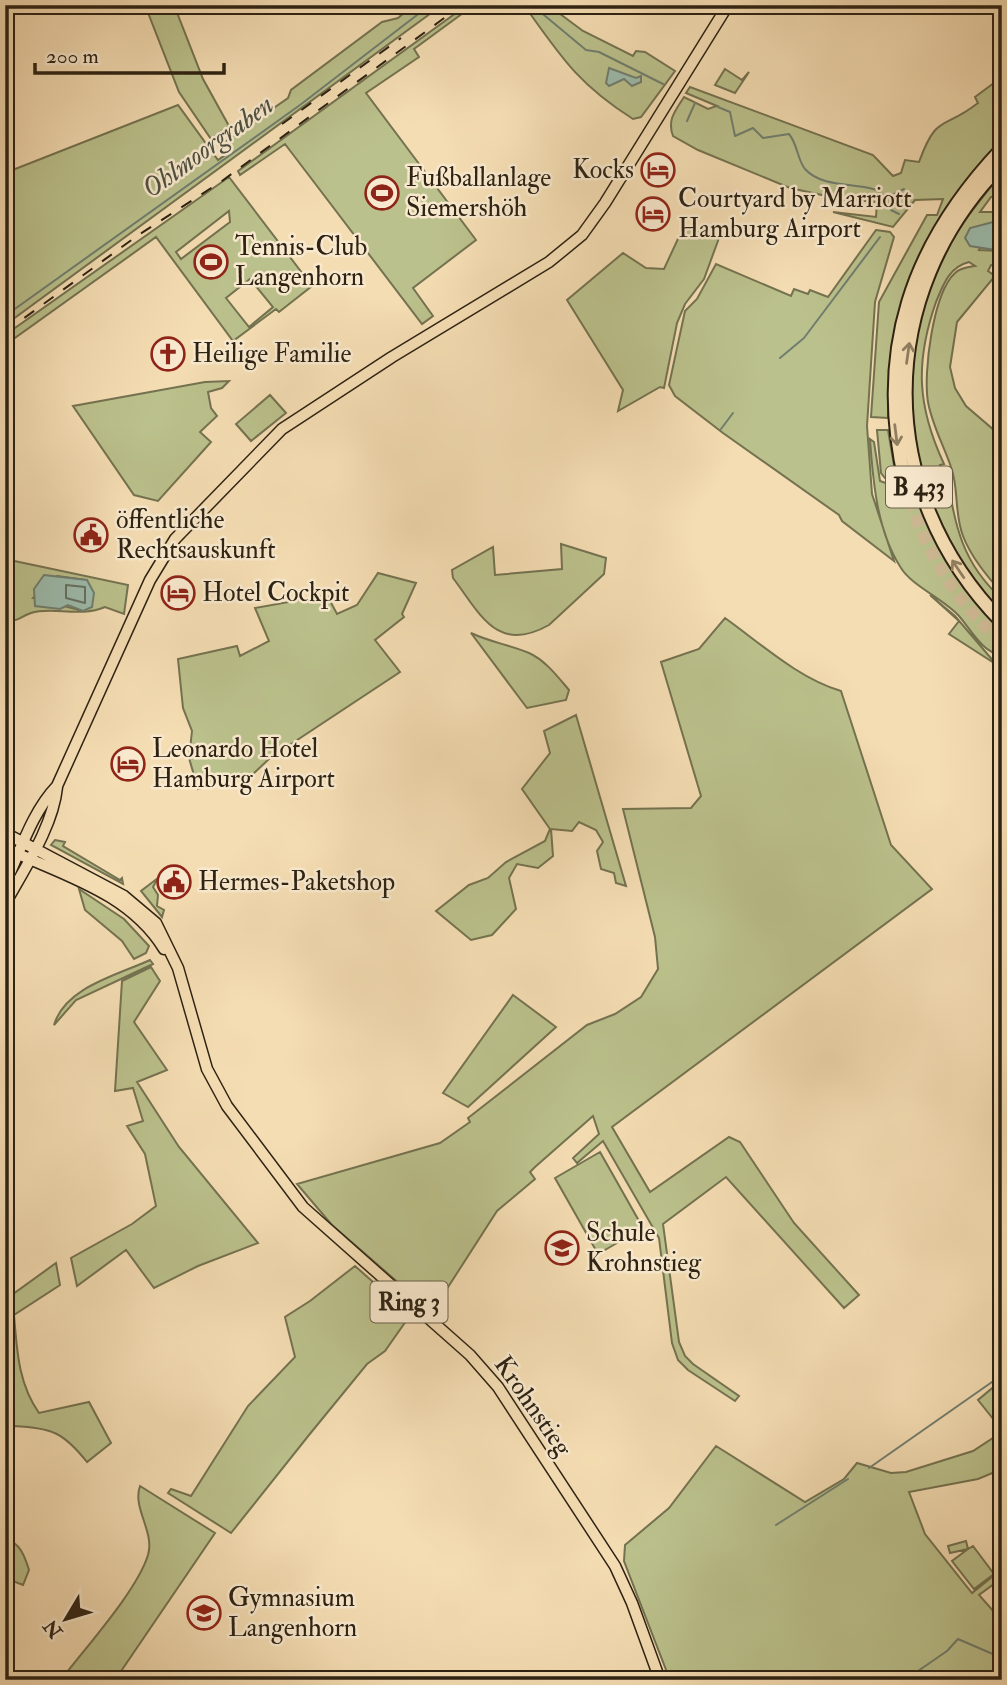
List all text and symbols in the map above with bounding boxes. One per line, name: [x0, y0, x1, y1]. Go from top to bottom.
scale bar: [35, 32, 224, 76]
text: 200 m: [46, 43, 99, 70]
water label: Ohlmoorgraben: [135, 87, 281, 207]
hotel icon: Kocks: [639, 151, 677, 189]
place label: Kocks: [572, 154, 634, 186]
place label: Fußballanlage Siemershöh: [406, 162, 551, 224]
sports icon: Fußballanlage Siemershöh: [363, 174, 401, 212]
place label: Courtyard by Marriott Hamburg Airport: [678, 183, 912, 246]
hotel icon: Courtyard by Marriott Hamburg Airport: [634, 195, 672, 233]
place label: Tennis-Club Langenhorn: [235, 231, 367, 293]
sports icon: Tennis-Club Langenhorn: [192, 243, 230, 281]
church icon: Heilige Familie: [149, 335, 187, 373]
place label: Heilige Familie: [192, 338, 351, 370]
one-way arrow: [902, 342, 915, 365]
one-way arrow: [890, 423, 903, 446]
road number: B 433: [886, 466, 952, 508]
place label: öffentliche Rechtsauskunft: [116, 504, 276, 566]
public building icon: öffentliche Rechtsauskunft: [72, 516, 110, 554]
one-way arrow: [951, 560, 965, 580]
hotel icon: Hotel Cockpit: [159, 574, 197, 612]
place label: Hotel Cockpit: [202, 577, 349, 610]
place label: Leonardo Hotel Hamburg Airport: [152, 733, 335, 796]
hotel icon: Leonardo Hotel Hamburg Airport: [109, 745, 147, 783]
public building icon: Hermes-Paketshop: [155, 863, 193, 901]
place label: Hermes-Paketshop: [198, 866, 395, 899]
place label: Schule Krohnstieg: [586, 1217, 702, 1279]
school or university icon: Schule Krohnstieg: [543, 1229, 581, 1267]
road number: Ring 3: [370, 1282, 448, 1322]
street label: Krohnstieg: [487, 1350, 580, 1463]
place label: Gymnasium Langenhorn: [228, 1582, 357, 1644]
north arrow: [32, 1584, 102, 1654]
school or university icon: Gymnasium Langenhorn: [185, 1594, 223, 1632]
text: N: [38, 1614, 69, 1644]

